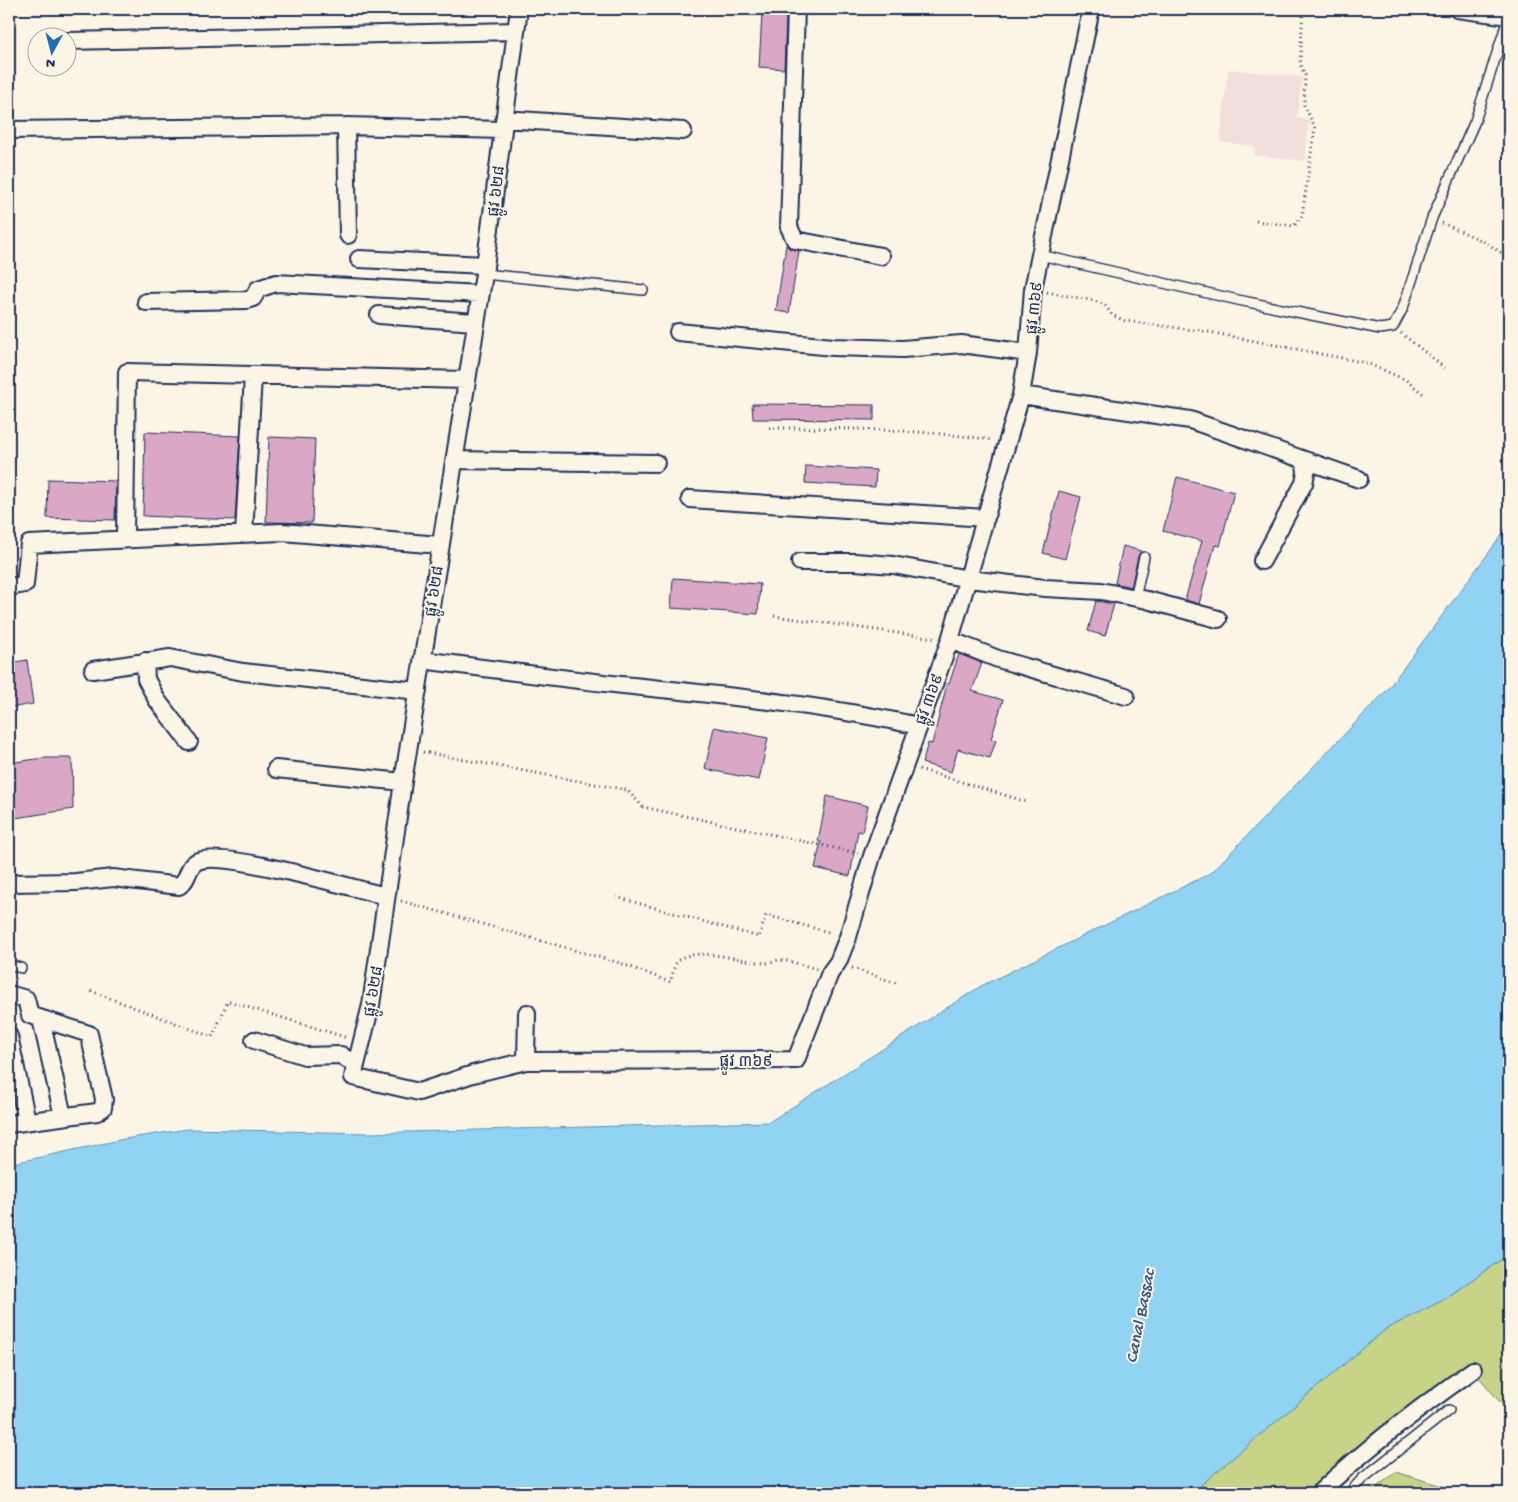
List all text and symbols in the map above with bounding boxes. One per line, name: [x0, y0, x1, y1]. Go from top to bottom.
north arrow: [28, 28, 78, 78]
text: N: [45, 53, 56, 71]
street label: ផ្លូវ ៦២៨: [485, 165, 513, 218]
street label: ផ្លូវ ៣៦៩: [1023, 281, 1050, 336]
street label: ផ្លូវ ៦២៨: [422, 564, 452, 619]
street label: ផ្លូវ ៣៦៩: [912, 672, 951, 729]
street label: ផ្លូវ ៦២៨: [361, 964, 391, 1019]
street label: ផ្លូវ ៣៦៩: [719, 1053, 773, 1075]
water label: Canal Bassac: [1122, 1266, 1161, 1365]

